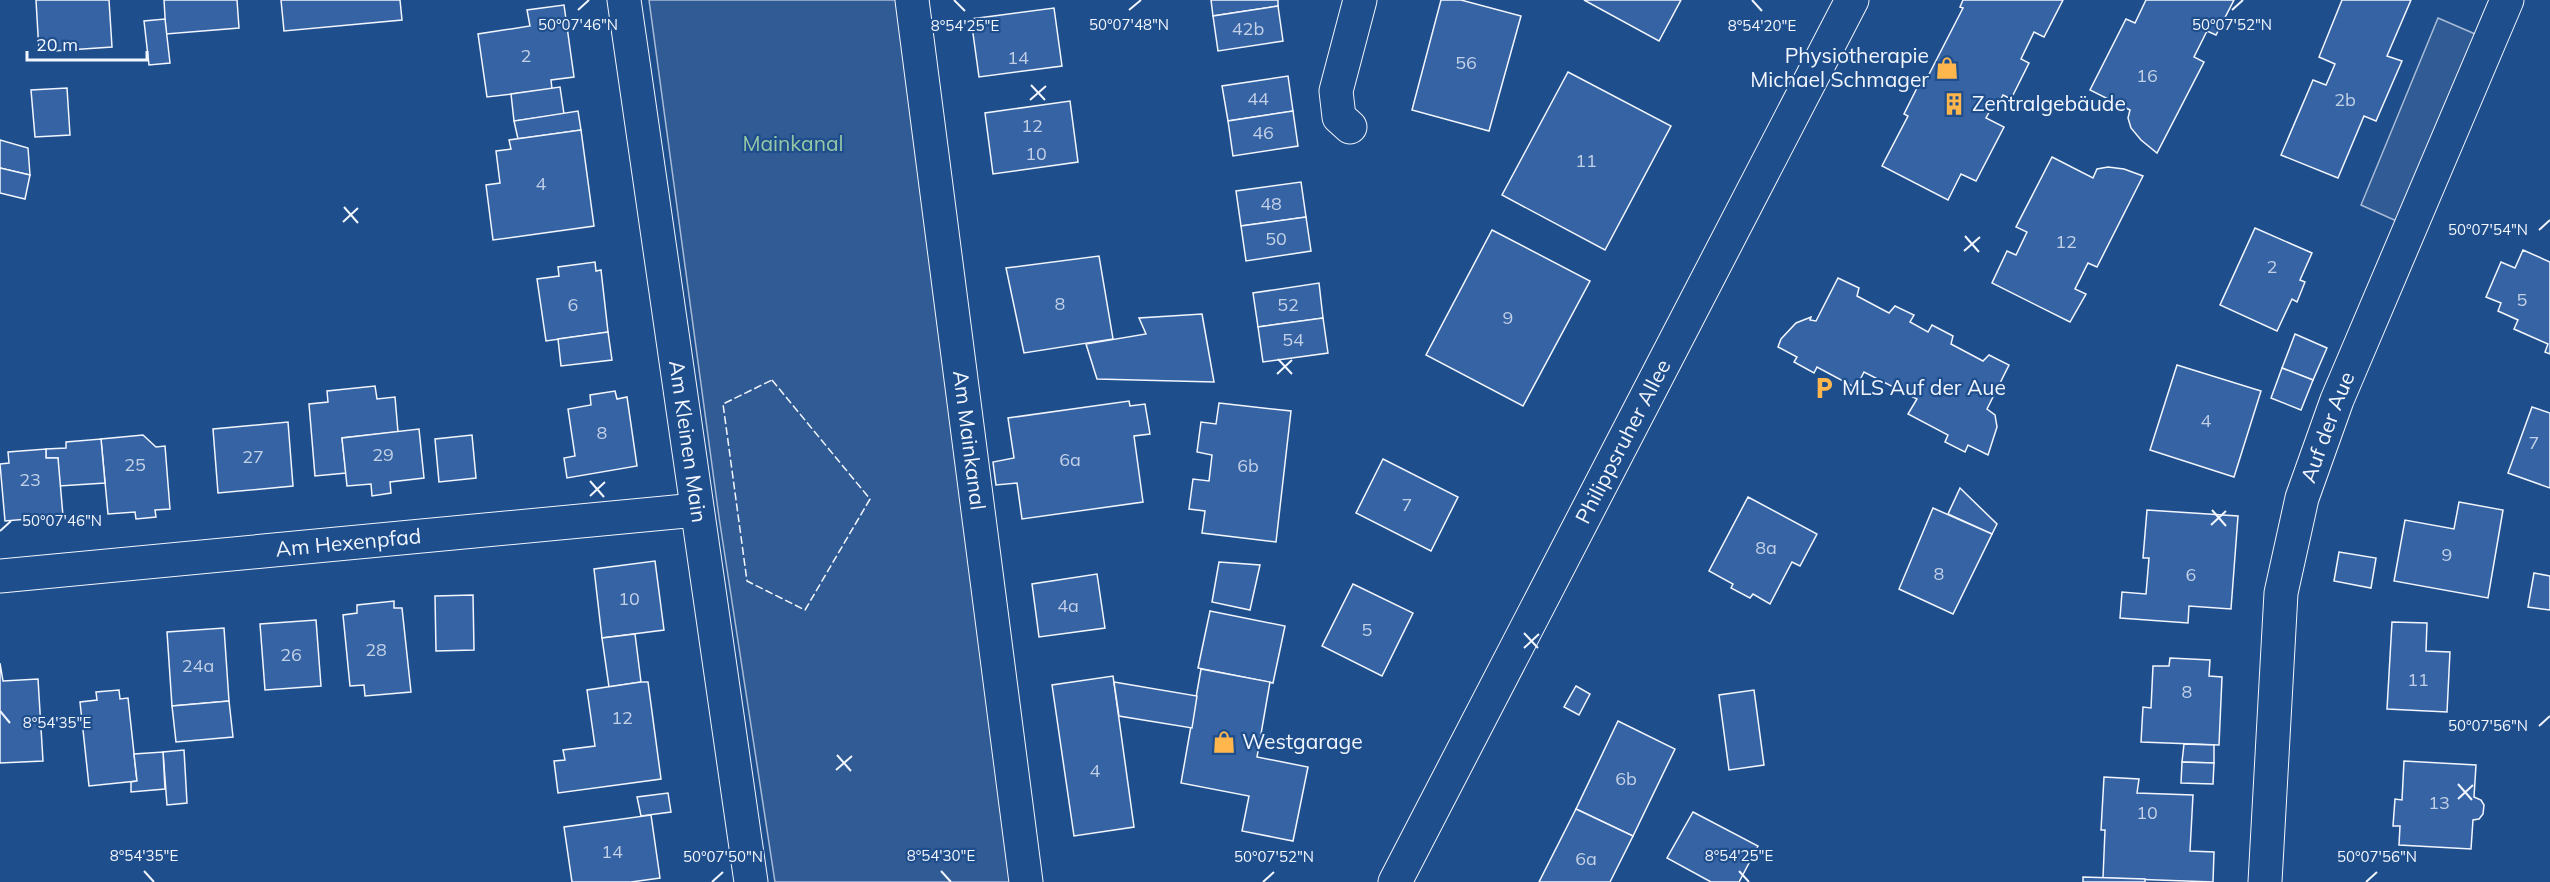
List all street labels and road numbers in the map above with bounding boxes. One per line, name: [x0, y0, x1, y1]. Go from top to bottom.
street label: Philippsruher Allee: [1569, 355, 1676, 528]
street label: Am Kleinen Main: [664, 358, 713, 524]
street label: Auf der Aue: [2295, 368, 2360, 486]
street label: Am Mainkanal: [948, 369, 992, 512]
street label: Am Hexenpfad: [274, 522, 422, 562]

